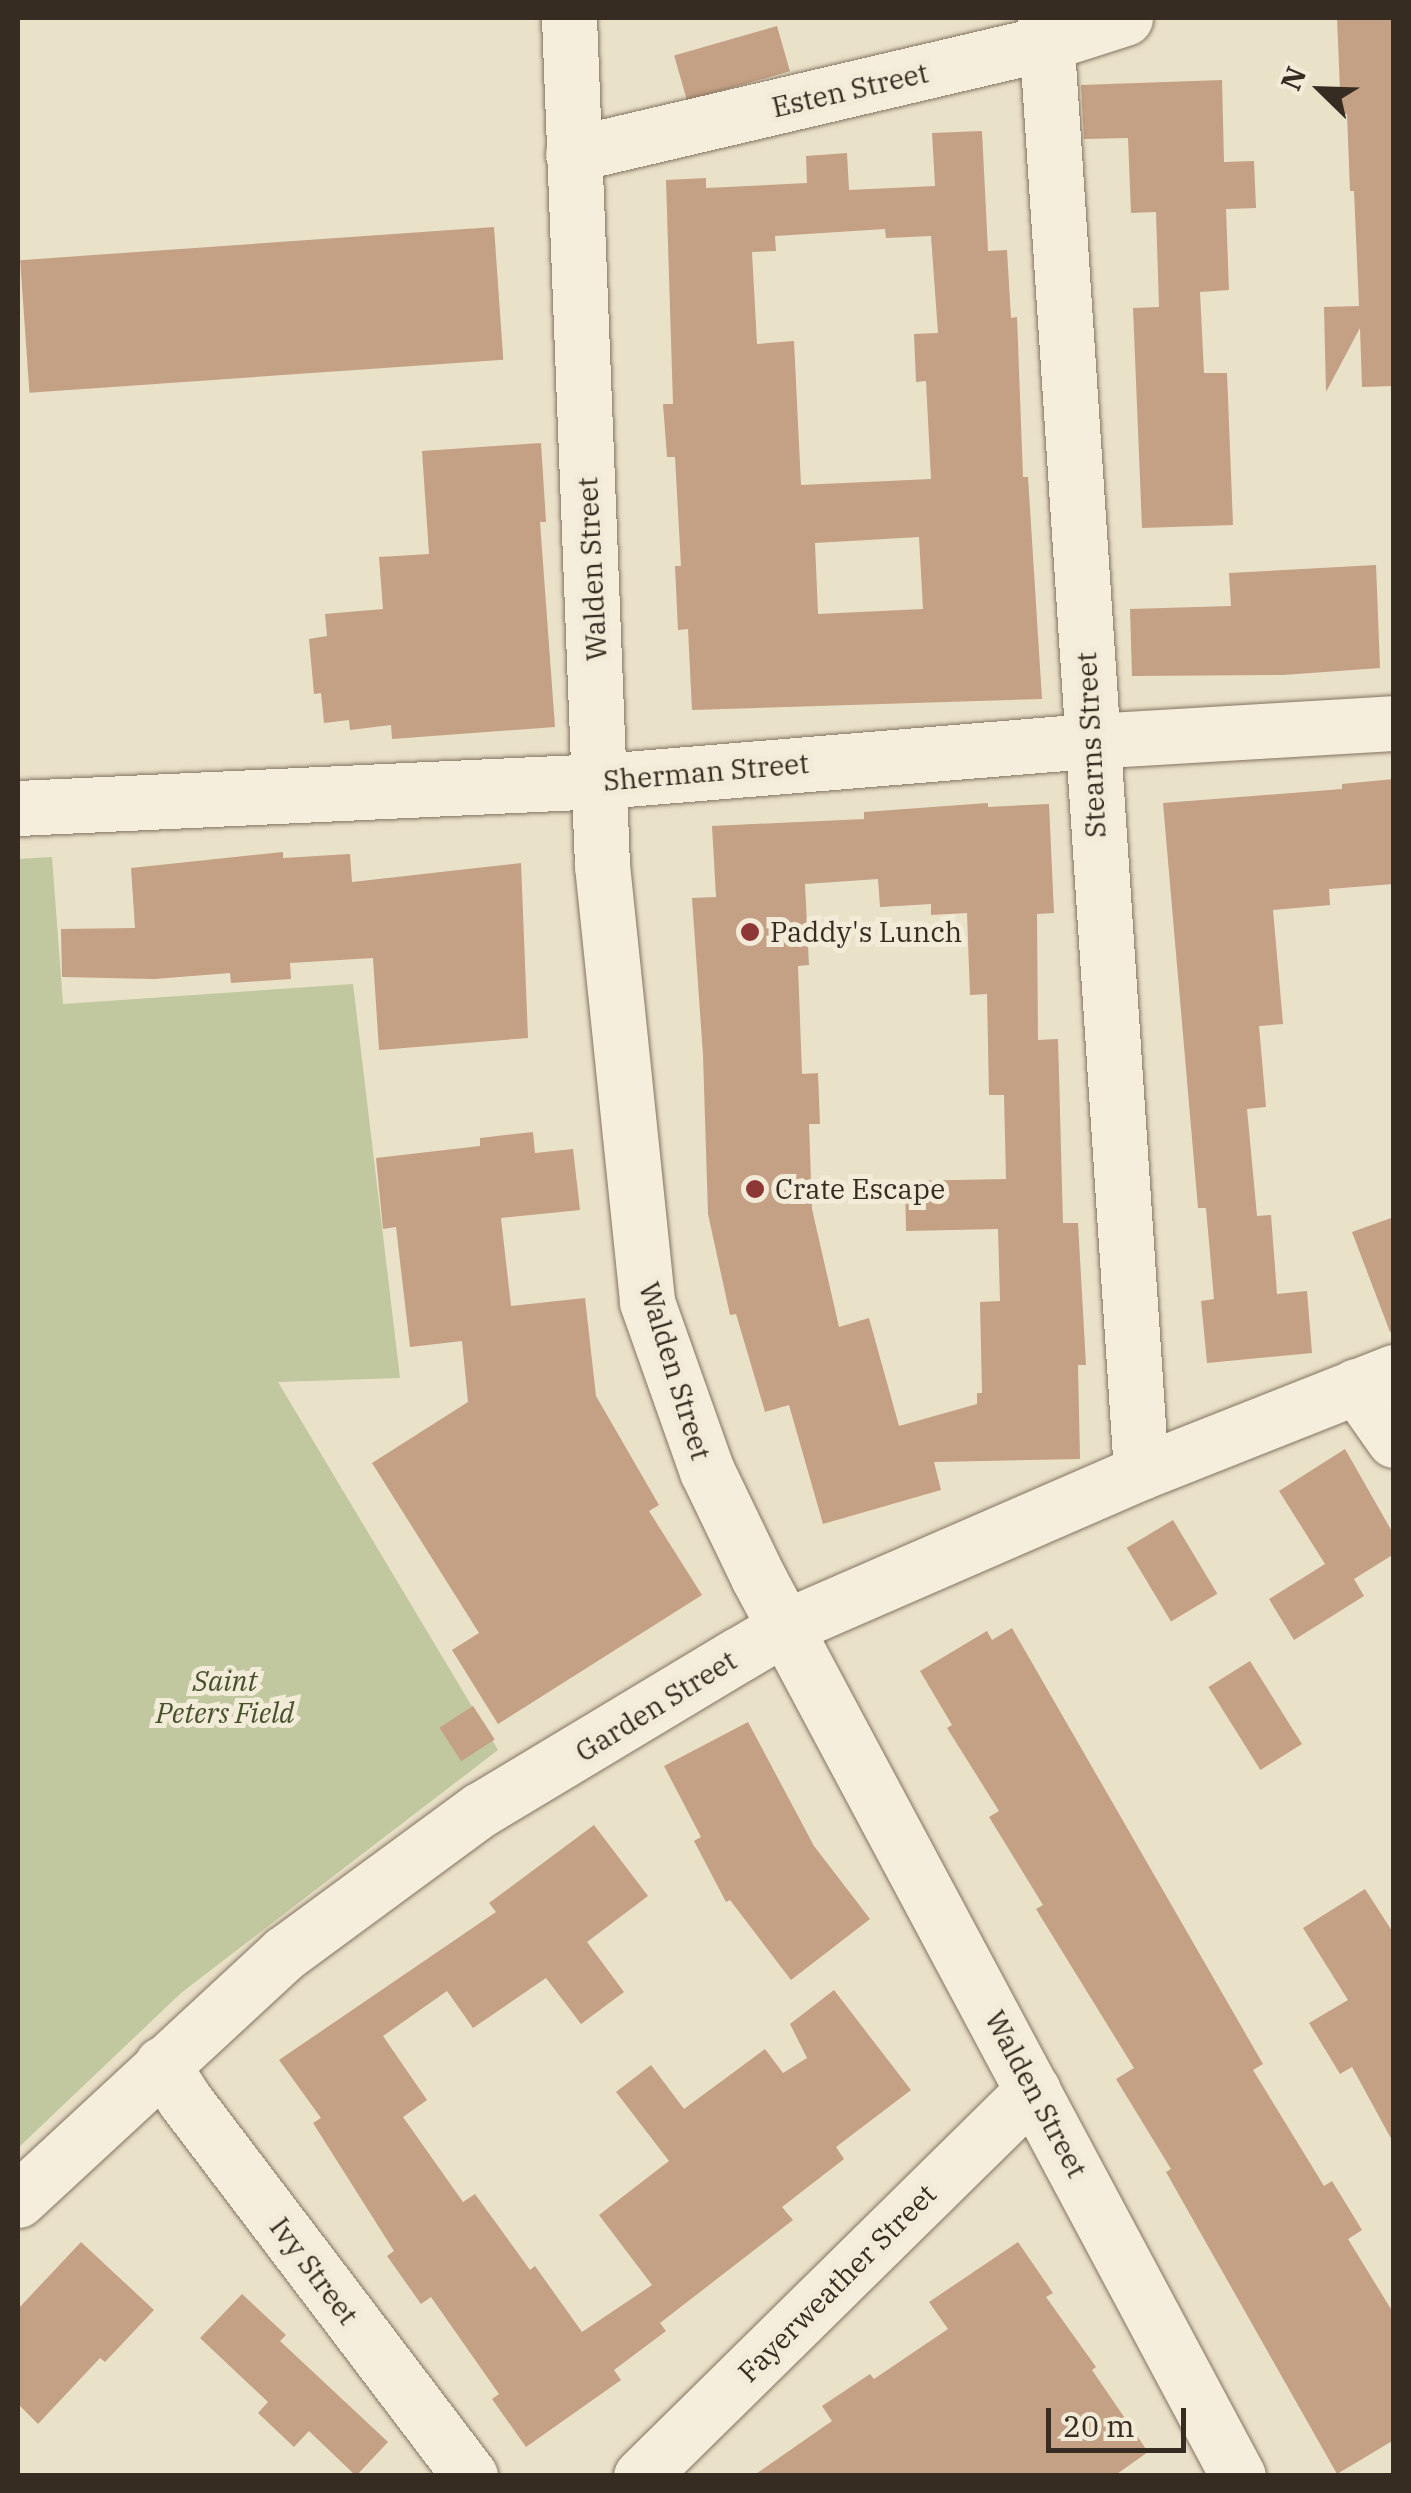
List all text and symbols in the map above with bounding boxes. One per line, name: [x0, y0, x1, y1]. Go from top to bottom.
north arrow: [1271, 40, 1371, 140]
street label: Esten Street: [769, 56, 931, 124]
text: N: [1272, 61, 1314, 96]
street label: Walden Street: [570, 476, 614, 662]
street label: Stearns Street: [1069, 651, 1113, 839]
street label: Sherman Street: [602, 746, 810, 798]
place label: Paddy's Lunch: [770, 915, 962, 949]
marker: Paddy's Lunch: [739, 921, 761, 943]
place label: Crate Escape: [775, 1172, 945, 1206]
marker: Crate Escape: [744, 1178, 766, 1200]
street label: Walden Street: [632, 1278, 718, 1464]
street label: Garden Street: [569, 1643, 743, 1769]
park label: Saint Peters Field: [156, 1664, 294, 1730]
street label: Walden Street: [978, 2005, 1094, 2183]
street label: Fayerweather Street: [731, 2177, 943, 2389]
street label: Ivy Street: [263, 2211, 365, 2331]
scale bar: [1051, 2388, 1191, 2450]
text: 20 m: [1063, 2406, 1135, 2445]

